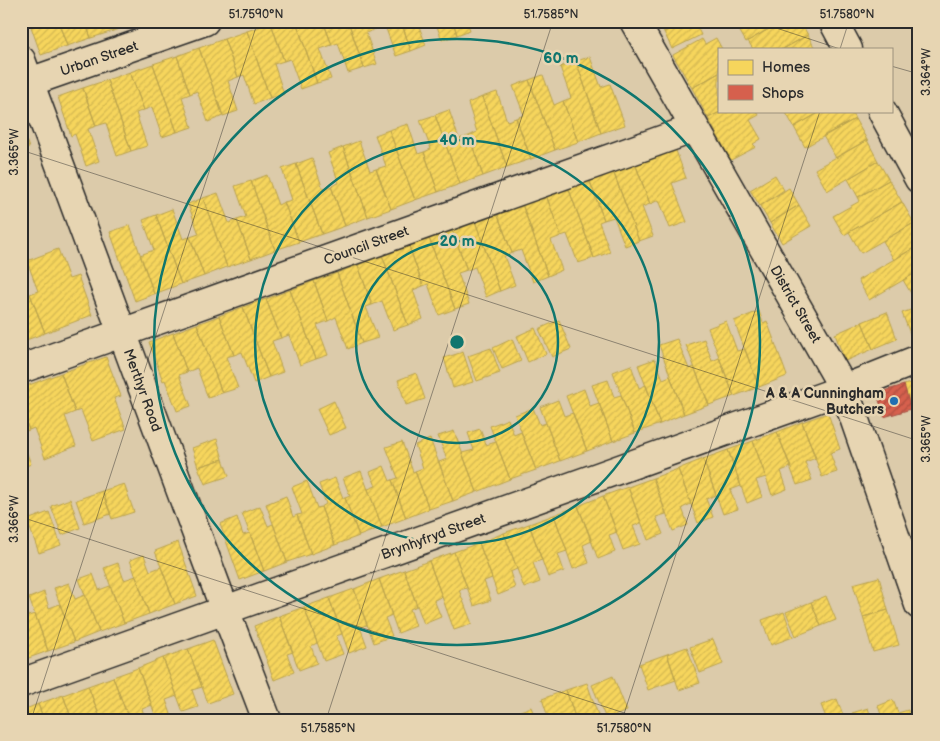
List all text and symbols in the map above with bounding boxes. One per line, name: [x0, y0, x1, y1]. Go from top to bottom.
text: 51.7590°N: [228, 7, 284, 22]
text: 51.7585°N: [524, 7, 578, 22]
text: 51.7580°N: [819, 7, 875, 22]
street label: Urban Street: [58, 37, 141, 80]
legend: [718, 48, 892, 112]
text: 3.364°W: [919, 48, 934, 96]
text: 60 m: [543, 49, 579, 68]
text: Homes: [762, 58, 811, 77]
text: Shops: [762, 84, 805, 103]
text: 3.365°W: [7, 128, 22, 176]
text: 40 m: [439, 131, 475, 150]
street label: Council Street: [321, 222, 412, 269]
text: 20 m: [440, 232, 475, 251]
street label: District Street: [767, 262, 825, 347]
centre of rings: [448, 333, 466, 351]
street label: Merthyr Road: [120, 347, 165, 434]
place label: A & A Cunningham Butchers: [765, 385, 884, 418]
marker: A & A Cunningham Butchers: [888, 395, 900, 407]
text: 3.365°W: [919, 415, 934, 463]
text: 3.366°W: [7, 495, 22, 543]
street label: Brynhyfryd Street: [379, 509, 488, 563]
text: 51.7585°N: [301, 721, 355, 736]
text: 51.7580°N: [596, 721, 652, 736]

